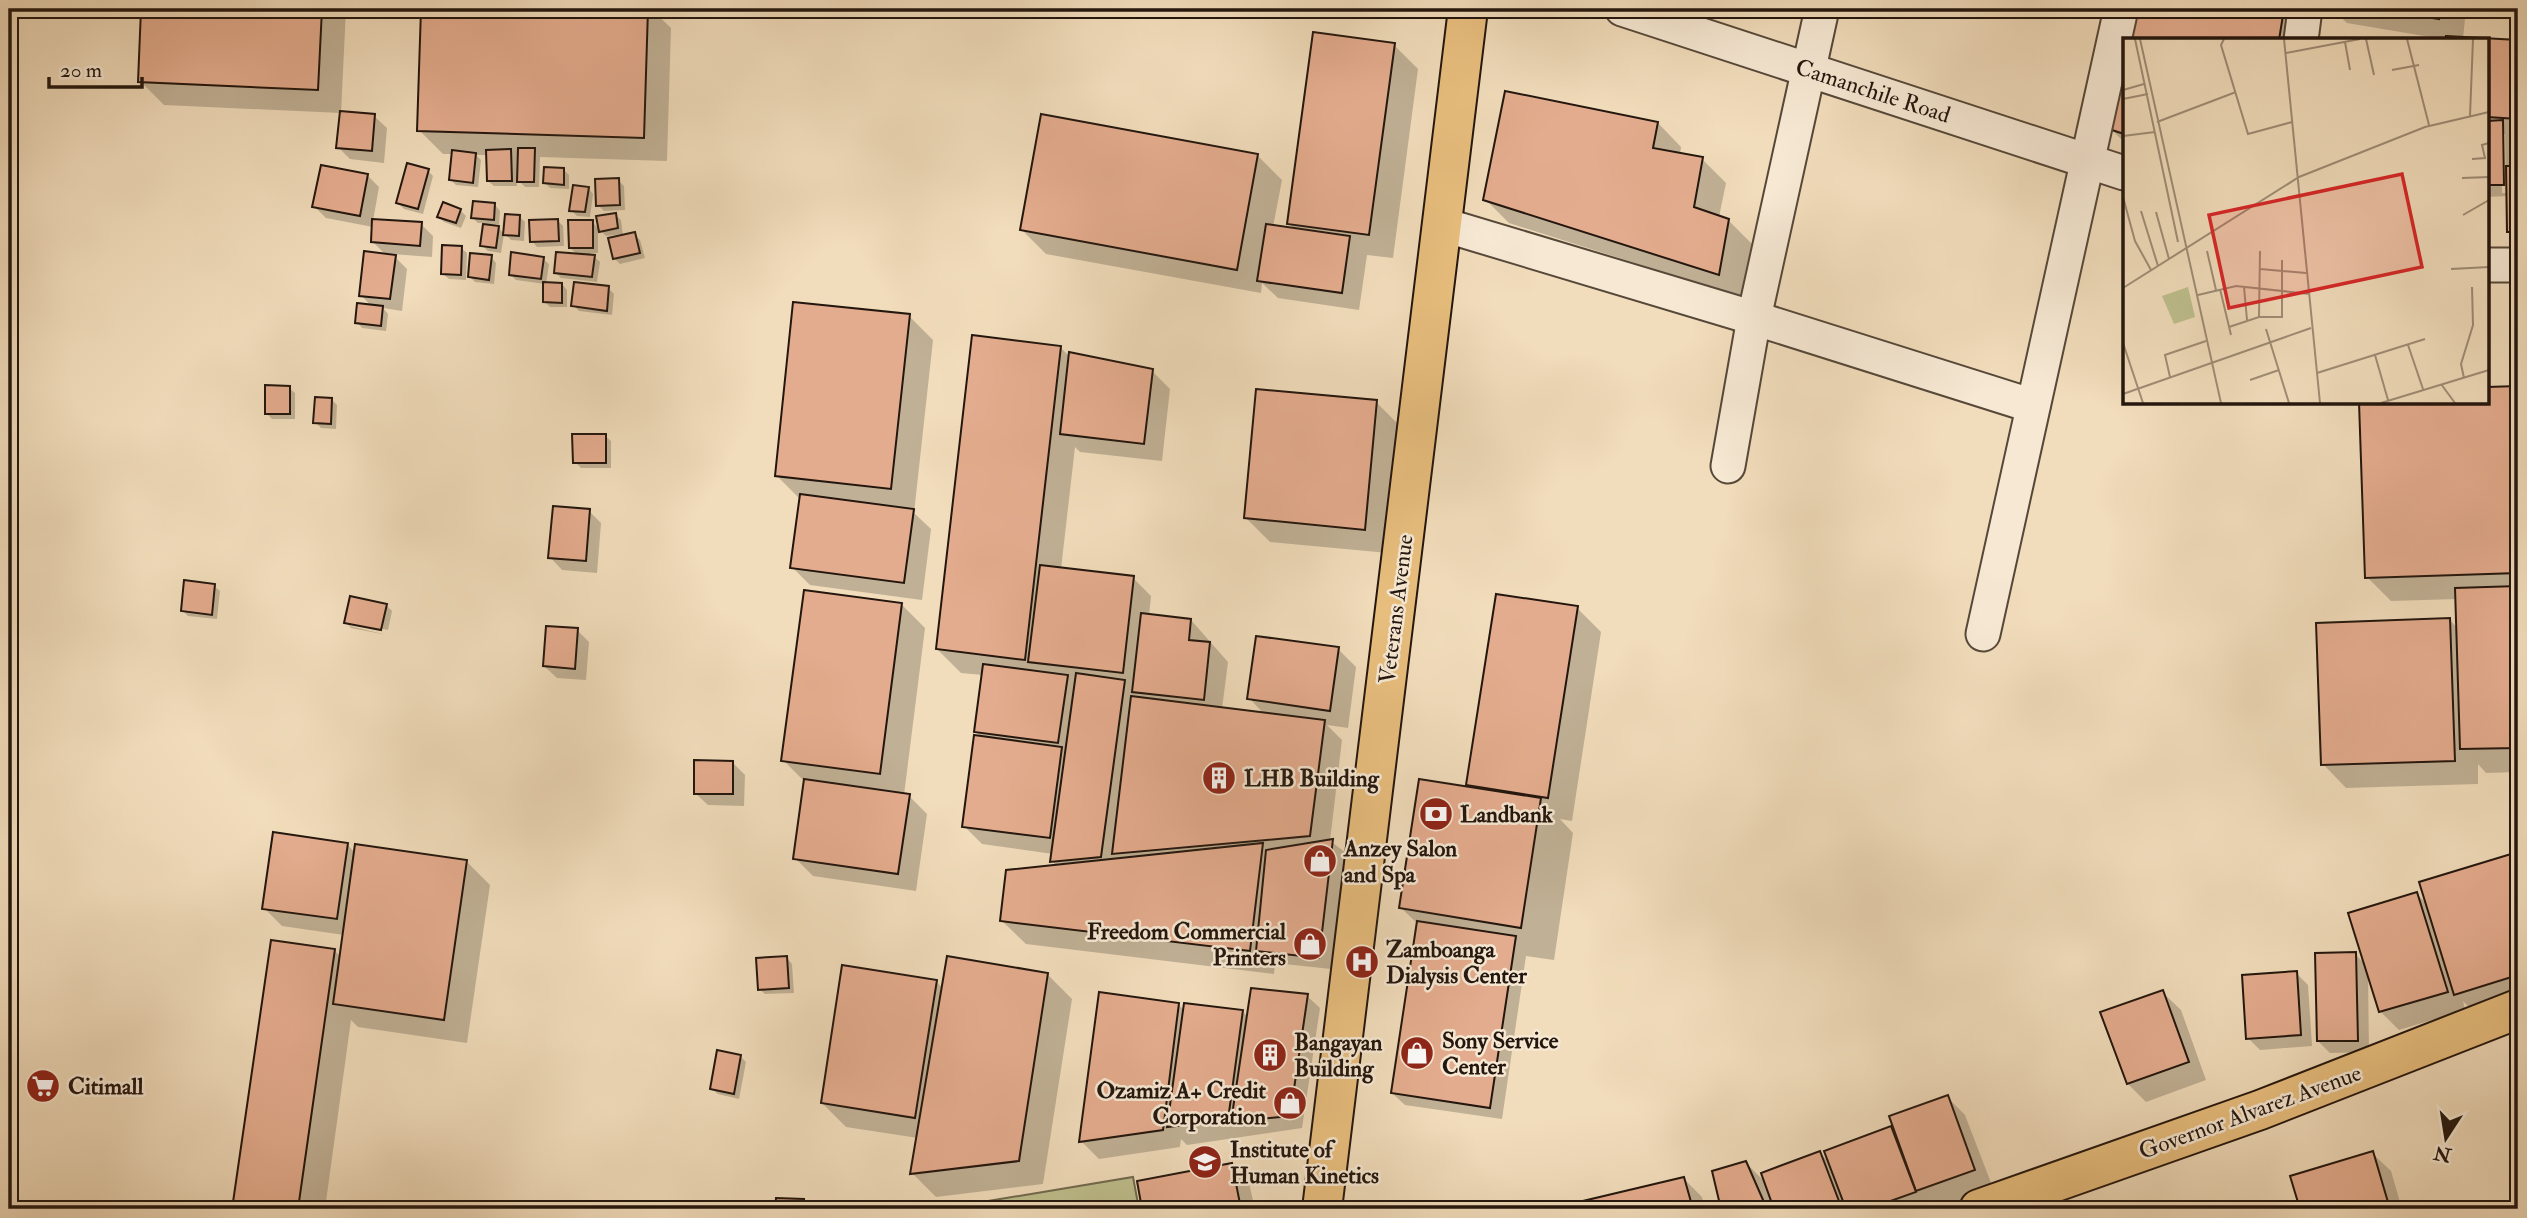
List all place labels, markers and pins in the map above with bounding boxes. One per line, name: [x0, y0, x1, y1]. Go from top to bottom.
building icon: LHB Building: [1200, 759, 1238, 797]
place label: LHB Building: [1244, 764, 1381, 794]
bank icon: Landbank: [1417, 795, 1455, 833]
place label: Landbank: [1460, 800, 1554, 829]
place label: Anzey Salon and Spa: [1343, 834, 1457, 890]
shop icon: Anzey Salon and Spa: [1301, 842, 1339, 880]
place label: Freedom Commercial Printers: [1087, 917, 1287, 972]
shop icon: Freedom Commercial Printers: [1291, 925, 1329, 963]
place label: Zamboanga Dialysis Center: [1386, 935, 1527, 991]
hospital icon: Zamboanga Dialysis Center: [1343, 943, 1381, 981]
place label: Sony Service Center: [1442, 1026, 1559, 1081]
place label: Bangayan Building: [1294, 1028, 1382, 1084]
shop icon: Sony Service Center: [1398, 1034, 1436, 1072]
building icon: Bangayan Building: [1251, 1036, 1289, 1074]
supermarket icon: Citimall: [24, 1067, 62, 1105]
place label: Citimall: [68, 1072, 144, 1101]
place label: Ozamiz A+ Credit Corporation: [1097, 1076, 1267, 1132]
shop icon: Ozamiz A+ Credit Corporation: [1271, 1084, 1309, 1122]
place label: Institute of Human Kinetics: [1230, 1135, 1379, 1190]
school or university icon: Institute of Human Kinetics: [1186, 1143, 1224, 1181]

